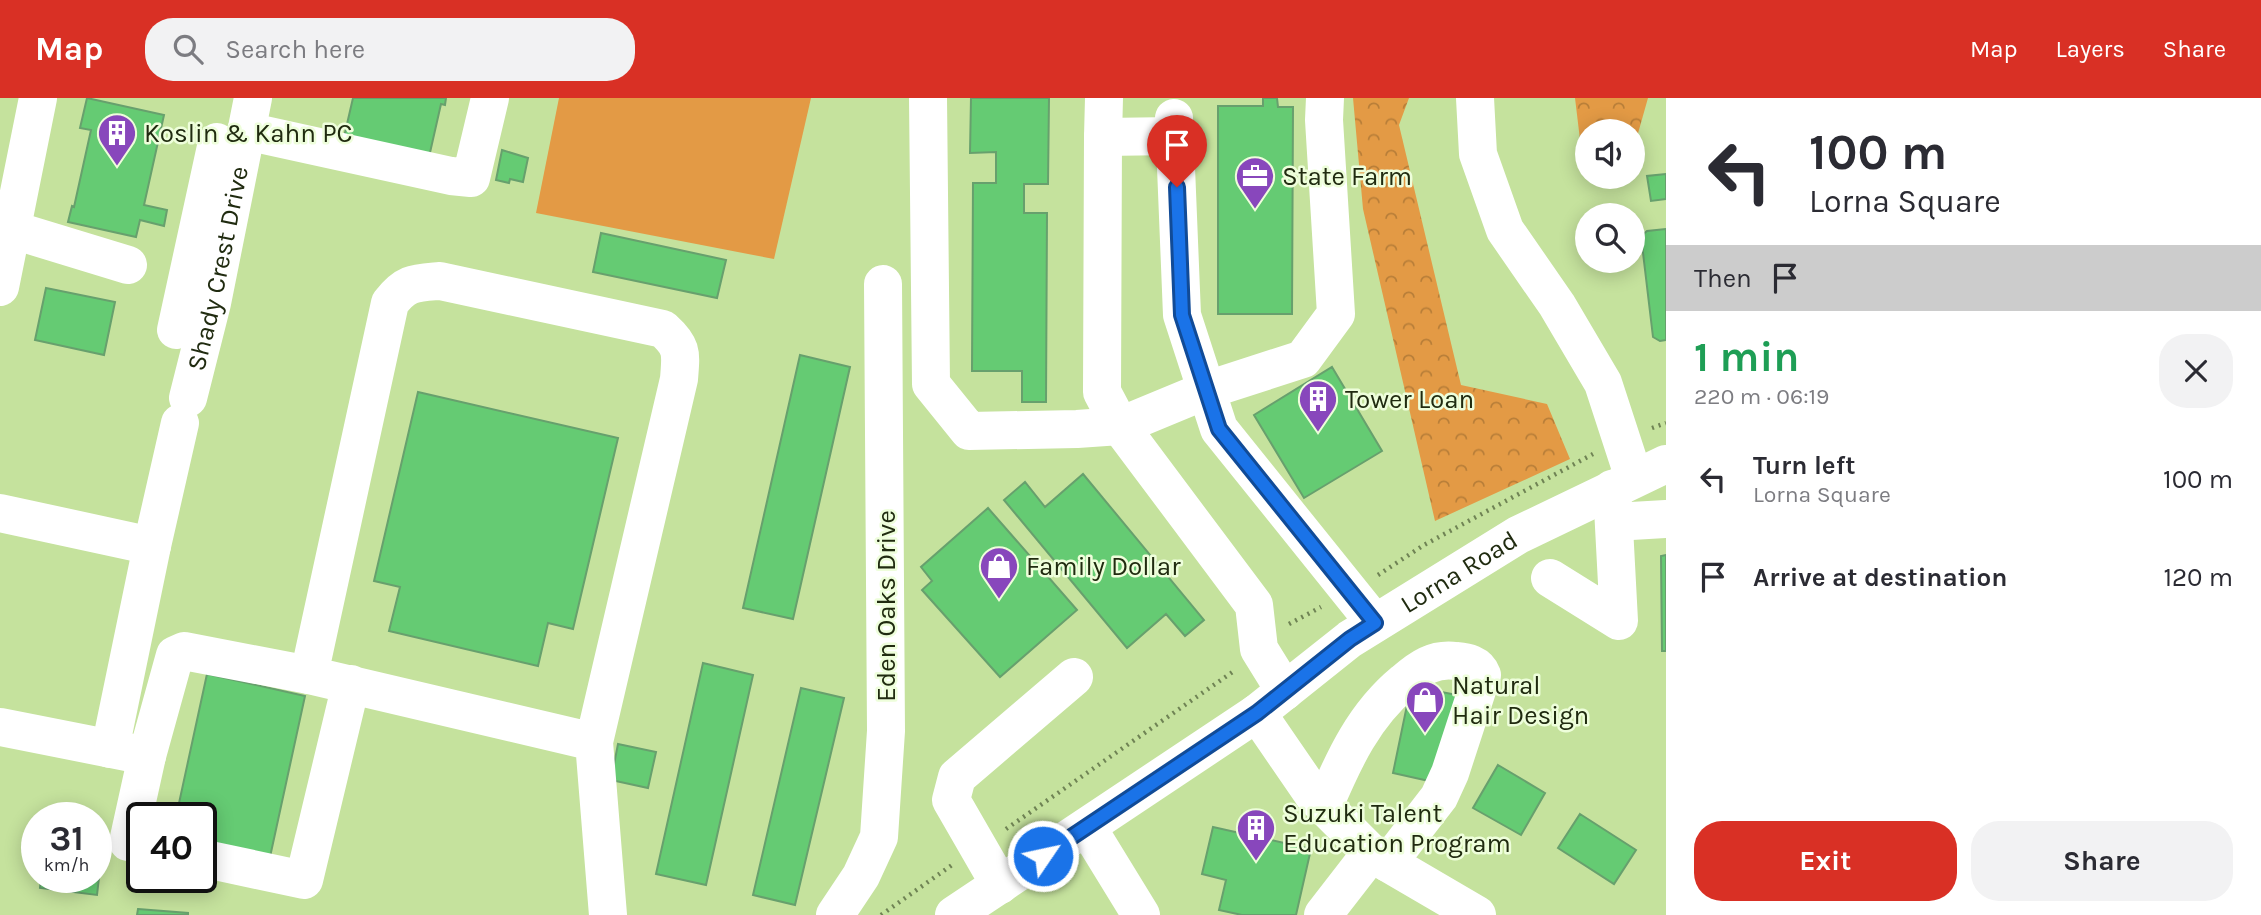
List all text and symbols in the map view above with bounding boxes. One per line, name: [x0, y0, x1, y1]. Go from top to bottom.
search box: [145, 18, 635, 81]
text: Map: [35, 30, 103, 68]
icon: search: [169, 30, 207, 68]
text: Search here: [225, 34, 365, 65]
text: Map: [1970, 35, 2018, 63]
text: Layers: [2056, 35, 2125, 63]
text: Share: [2163, 35, 2226, 63]
building icon: Koslin & Kahn PC: [96, 112, 138, 167]
pin: [1147, 115, 1207, 187]
place label: Koslin & Kahn PC: [144, 118, 353, 149]
map controls: [1575, 119, 1645, 273]
button: sound: [1575, 119, 1645, 189]
text: 100 m: [1809, 124, 1947, 181]
icon: arrive: [1158, 126, 1196, 164]
icon: left: [1694, 126, 1785, 217]
office icon: State Farm: [1234, 155, 1276, 210]
place label: State Farm: [1282, 161, 1412, 192]
street label: Shady Crest Drive: [180, 163, 255, 374]
text: Lorna Square: [1809, 183, 2001, 220]
button: search: [1575, 203, 1645, 273]
icon: arrive: [1766, 259, 1804, 297]
text: Then: [1694, 263, 1752, 294]
text: 1 min: [1694, 332, 1799, 382]
button: close: [2159, 334, 2233, 408]
building icon: Tower Loan: [1297, 378, 1339, 433]
text: 220 m · 06:19: [1694, 383, 1829, 410]
place label: Tower Loan: [1345, 384, 1474, 415]
text: Turn left: [1753, 450, 1855, 481]
icon: left: [1694, 460, 1732, 498]
text: 100 m: [2163, 464, 2233, 495]
text: Lorna Square: [1753, 481, 1891, 508]
street label: Eden Oaks Drive: [871, 510, 902, 702]
street label: Lorna Road: [1395, 524, 1523, 620]
shop icon: Family Dollar: [978, 545, 1020, 600]
place label: Family Dollar: [1026, 551, 1181, 582]
icon: arrive: [1694, 558, 1732, 596]
text: Arrive at destination: [1753, 562, 2007, 593]
text: 120 m: [2163, 562, 2233, 593]
place label: Natural Hair Design: [1452, 670, 1589, 731]
shop icon: Natural Hair Design: [1404, 679, 1446, 734]
place label: Suzuki Talent Education Program: [1283, 798, 1511, 859]
speed limit sign: 40: [126, 802, 217, 893]
building icon: Suzuki Talent Education Program: [1235, 807, 1277, 862]
text: 31: [49, 818, 84, 859]
position arrow: [1006, 819, 1080, 893]
button: Exit: [1694, 821, 1957, 901]
button: Share: [1971, 821, 2233, 901]
text: km/h: [44, 854, 89, 876]

